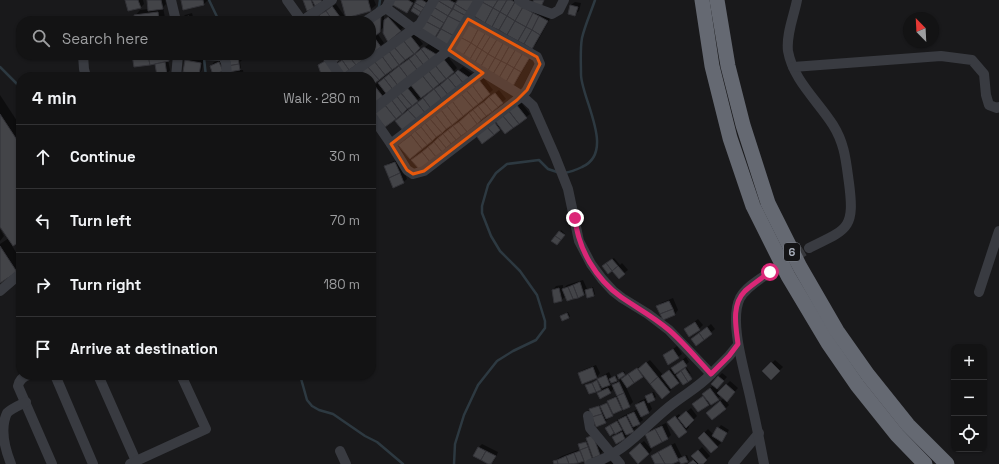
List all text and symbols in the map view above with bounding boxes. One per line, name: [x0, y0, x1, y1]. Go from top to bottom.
north arrow: [903, 12, 939, 48]
search box: [16, 16, 376, 60]
icon: search: [30, 27, 52, 49]
text: Search here: [62, 29, 148, 48]
text: 4 min: [32, 87, 77, 109]
text: Walk · 280 m: [283, 90, 360, 107]
icon: ahead: [32, 146, 54, 168]
text: Continue: [70, 147, 136, 166]
text: 30 m: [329, 148, 360, 165]
route end: [566, 209, 584, 227]
icon: left: [32, 210, 54, 232]
text: Turn left: [70, 211, 132, 230]
text: 70 m: [330, 212, 360, 229]
road number: 6: [784, 243, 800, 261]
route start: [761, 263, 779, 281]
icon: right: [32, 274, 54, 296]
text: Turn right: [70, 275, 141, 294]
text: 180 m: [324, 276, 360, 293]
icon: arrive: [32, 338, 54, 360]
text: Arrive at destination: [70, 339, 218, 358]
map controls: [951, 344, 987, 452]
button: +: [951, 344, 987, 380]
button: −: [951, 380, 987, 416]
button: locate: [951, 416, 987, 452]

